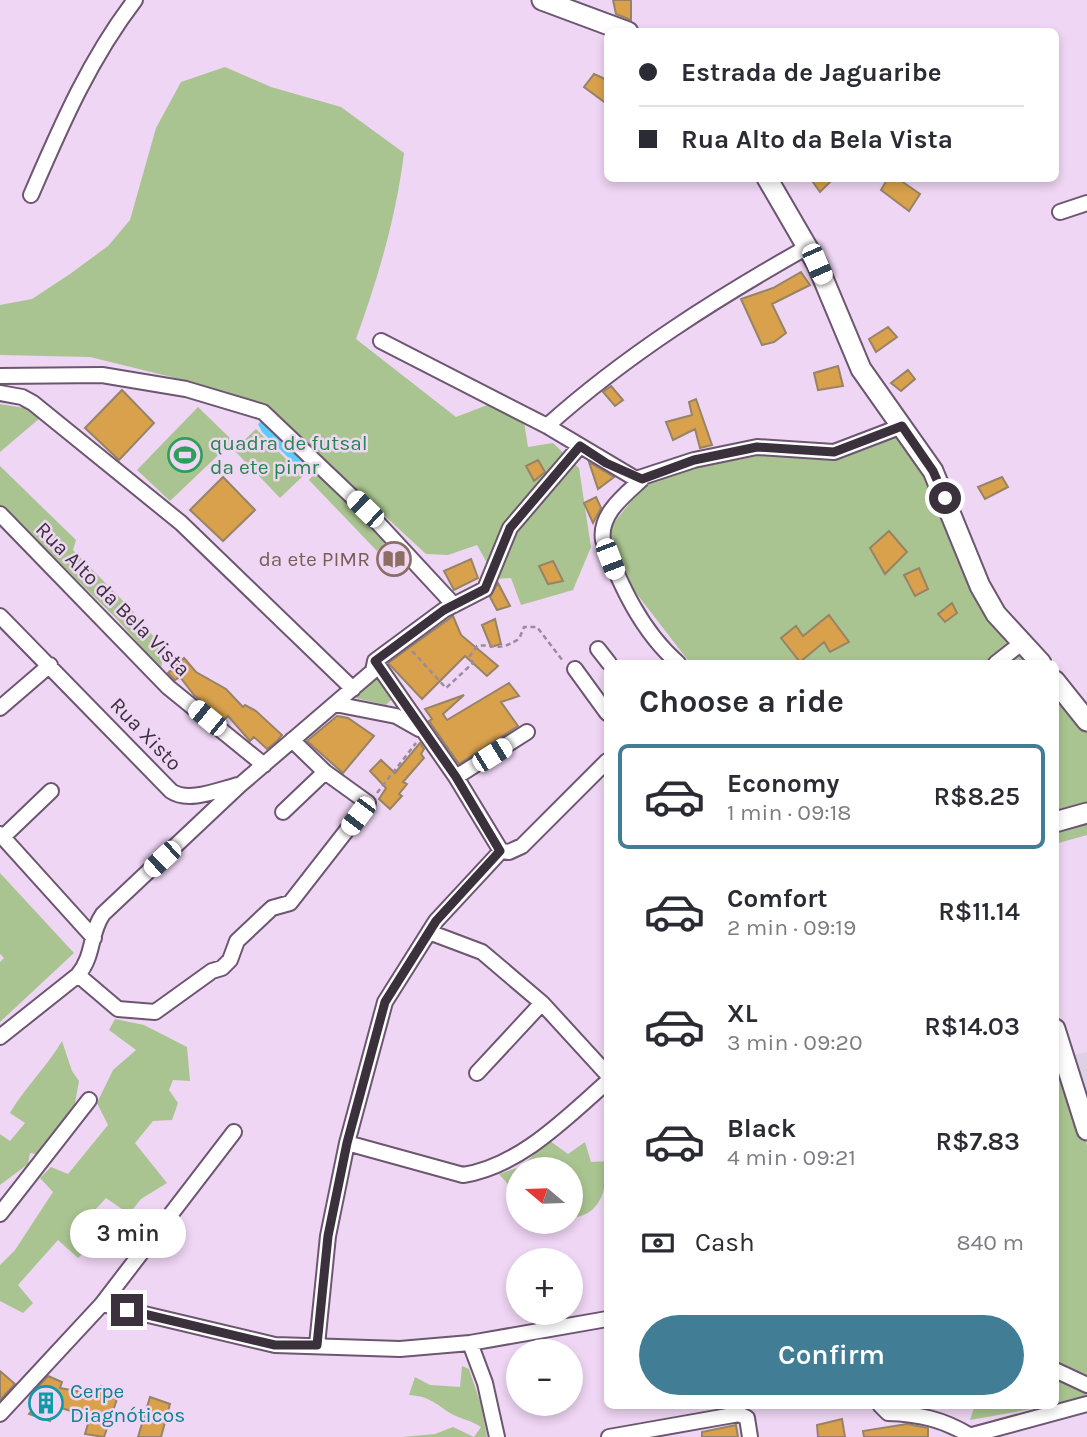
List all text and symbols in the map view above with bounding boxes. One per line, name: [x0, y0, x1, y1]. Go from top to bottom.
text: Estrada de Jaguaribe: [681, 57, 942, 88]
text: Rua Alto da Bela Vista: [681, 124, 953, 155]
car: [799, 241, 836, 287]
place label: quadra de futsal da ete pimr: [210, 431, 368, 479]
sports icon: quadra de futsal da ete pimr: [166, 436, 204, 474]
route start: [929, 482, 961, 514]
car: [343, 487, 388, 531]
street label: Rua Alto da Bela Vista: [31, 517, 195, 681]
car: [593, 536, 628, 582]
library icon: da ete PIMR: [375, 540, 413, 578]
place label: da ete PIMR: [258, 547, 370, 571]
text: Choose a ride: [639, 683, 844, 720]
street label: Rua Xisto: [105, 692, 187, 776]
car: [185, 697, 230, 739]
car: [469, 735, 516, 775]
icon: car: [643, 765, 706, 828]
text: Economy: [727, 768, 839, 799]
text: R$8.25: [934, 781, 1020, 812]
car: [337, 793, 380, 839]
text: 1 min · 09:18: [727, 799, 851, 826]
car: [140, 837, 185, 881]
icon: car: [643, 880, 706, 943]
text: Comfort: [727, 883, 828, 914]
text: R$11.14: [938, 896, 1020, 927]
text: 2 min · 09:19: [727, 914, 856, 941]
icon: car: [643, 995, 706, 1058]
text: XL: [727, 998, 758, 1029]
text: R$14.03: [924, 1011, 1020, 1042]
text: 3 min · 09:20: [727, 1029, 863, 1056]
icon: car: [643, 1110, 706, 1173]
text: Black: [727, 1113, 796, 1144]
text: R$7.83: [935, 1126, 1020, 1157]
text: 4 min · 09:21: [727, 1144, 856, 1171]
north arrow: [506, 1157, 583, 1234]
map controls: [506, 1157, 583, 1416]
callout: 3 min: [69, 1208, 185, 1258]
text: 3 min: [96, 1220, 160, 1247]
icon: cash: [639, 1224, 677, 1262]
text: Cash: [695, 1227, 755, 1258]
text: 840 m: [956, 1229, 1024, 1256]
button: +: [506, 1248, 583, 1325]
route end: [111, 1294, 143, 1326]
button: Confirm: [639, 1315, 1024, 1395]
button: −: [506, 1339, 583, 1416]
place label: Cerpe Diagnóticos: [70, 1379, 185, 1427]
building icon: Cerpe Diagnóticos: [27, 1384, 65, 1422]

